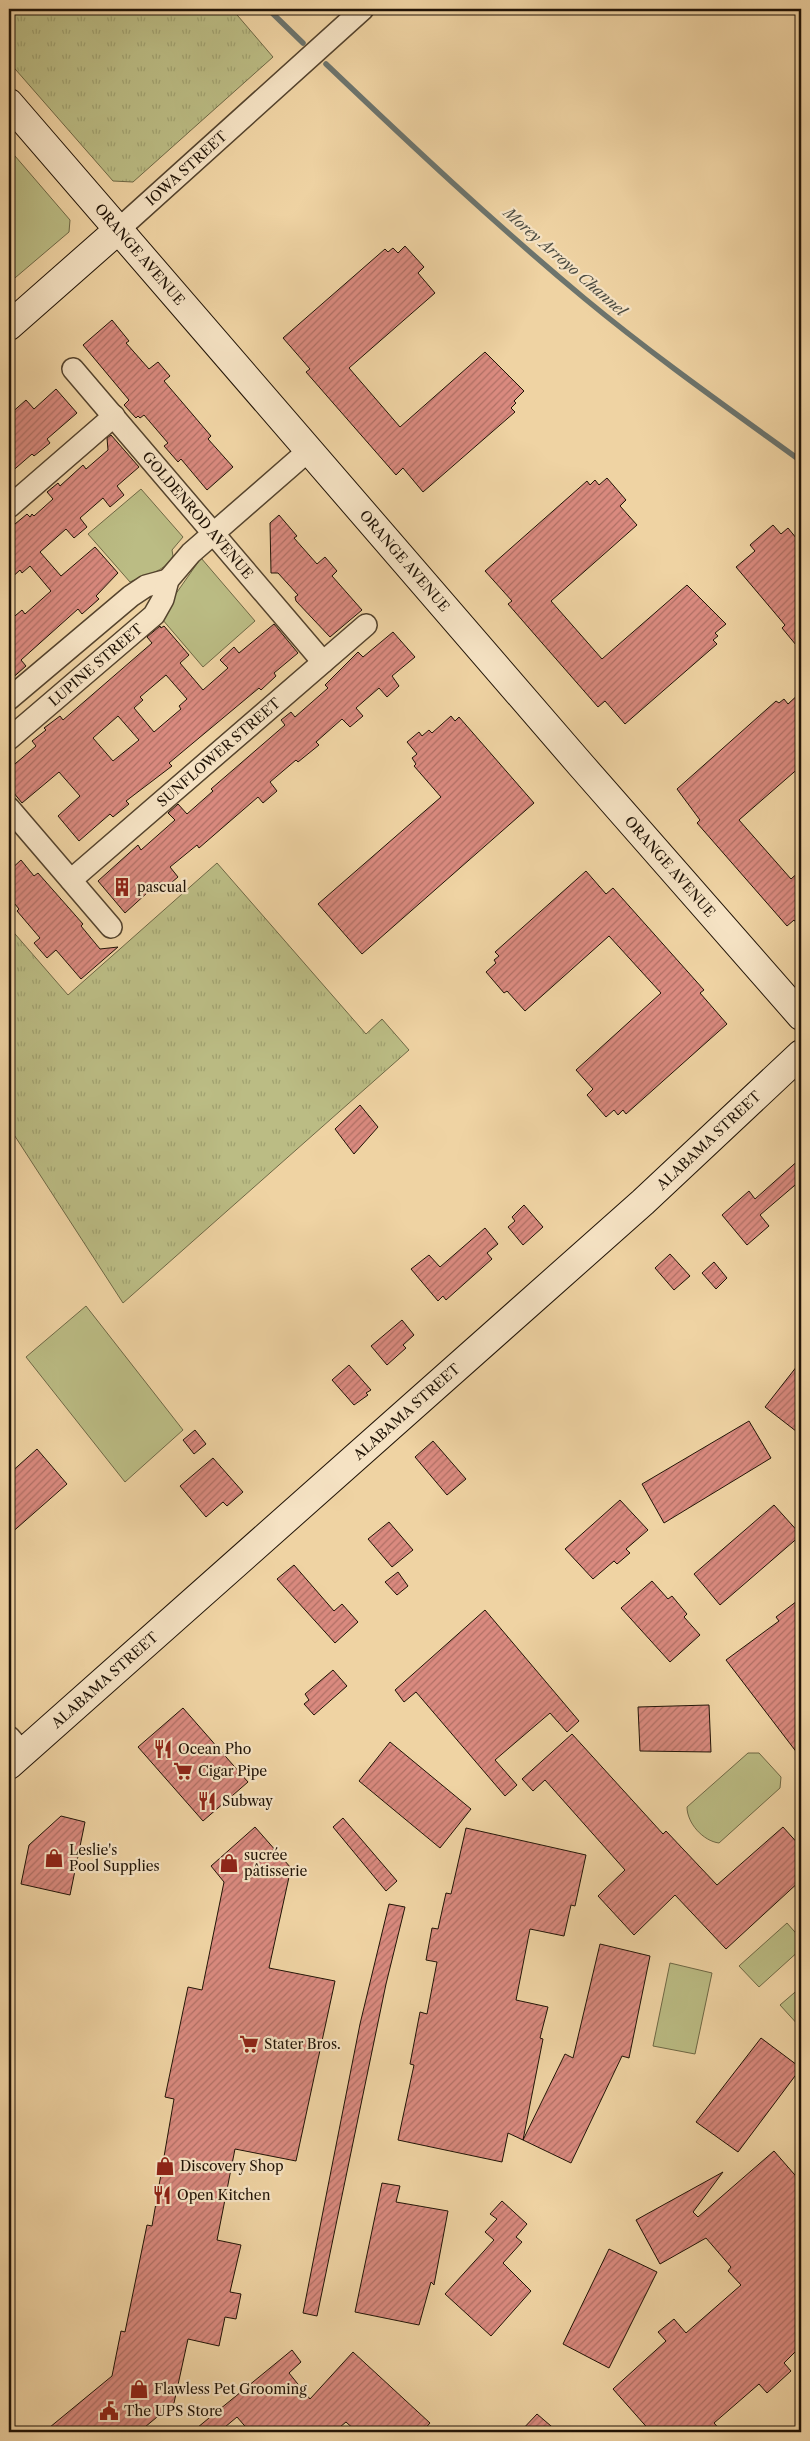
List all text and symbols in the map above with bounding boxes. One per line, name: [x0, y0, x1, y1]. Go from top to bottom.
street label: IOWA STREET: [142, 127, 231, 210]
street label: ORANGE AVENUE: [91, 200, 189, 309]
water label: Morey Arroyo Channel: [499, 202, 632, 322]
street label: GOLDENROD AVENUE: [138, 448, 257, 582]
street label: ORANGE AVENUE: [356, 506, 453, 615]
street label: LUPINE STREET: [45, 619, 147, 710]
street label: SUNFLOWER STREET: [153, 694, 284, 811]
street label: ORANGE AVENUE: [621, 812, 719, 921]
building icon: pascual: [111, 876, 133, 898]
place label: pascual: [137, 878, 187, 896]
street label: ALABAMA STREET: [652, 1087, 765, 1194]
street label: ALABAMA STREET: [349, 1359, 464, 1464]
street label: ALABAMA STREET: [47, 1628, 162, 1733]
restaurant icon: Ocean Pho: [152, 1738, 174, 1760]
place label: Ocean Pho: [178, 1740, 251, 1758]
supermarket icon: Cigar Pipe: [172, 1760, 194, 1782]
place label: Cigar Pipe: [198, 1762, 267, 1780]
restaurant icon: Subway: [196, 1790, 218, 1812]
place label: Subway: [222, 1792, 273, 1810]
place label: Leslie's Pool Supplies: [69, 1841, 160, 1875]
place label: sucrée pâtisserie: [244, 1846, 307, 1880]
shop icon: Leslie's Pool Supplies: [43, 1847, 65, 1869]
shop icon: sucrée pâtisserie: [218, 1852, 240, 1874]
supermarket icon: Stater Bros.: [238, 2033, 260, 2055]
place label: Stater Bros.: [264, 2035, 341, 2053]
shop icon: Discovery Shop: [154, 2155, 176, 2177]
place label: Discovery Shop: [180, 2157, 284, 2175]
restaurant icon: Open Kitchen: [151, 2184, 173, 2206]
place label: Open Kitchen: [177, 2186, 271, 2204]
shop icon: Flawless Pet Grooming: [128, 2378, 150, 2400]
place label: Flawless Pet Grooming: [154, 2380, 307, 2398]
public building icon: The UPS Store: [98, 2400, 120, 2422]
place label: The UPS Store: [124, 2402, 223, 2420]

